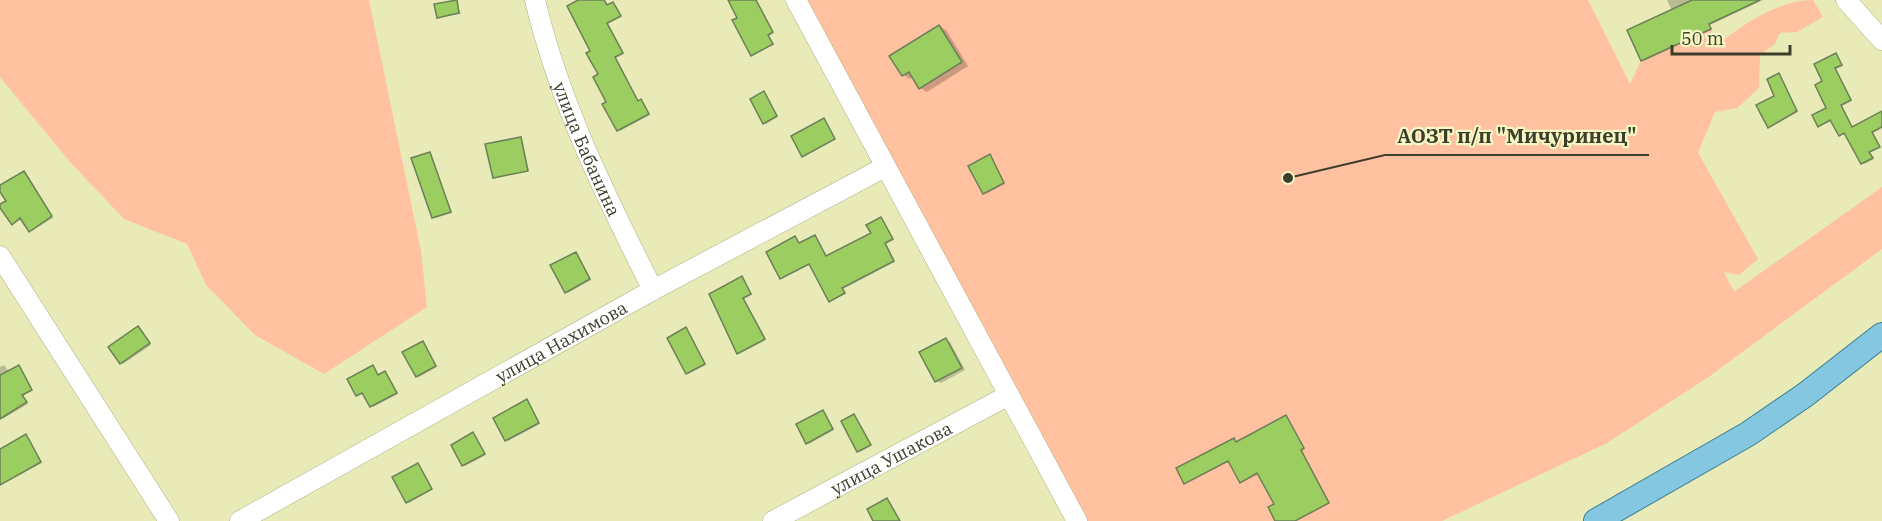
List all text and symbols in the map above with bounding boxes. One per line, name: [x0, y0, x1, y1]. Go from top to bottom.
scale bar: [1672, 18, 1790, 56]
text: 50 m: [1681, 27, 1724, 50]
street label: улица Бабанина: [549, 79, 626, 220]
callout: АОЗТ п/п "Мичуринец": [1385, 117, 1649, 155]
text: АОЗТ п/п "Мичуринец": [1397, 122, 1637, 149]
street label: улица Нахимова: [491, 295, 631, 387]
street label: улица Ушакова: [827, 416, 956, 500]

